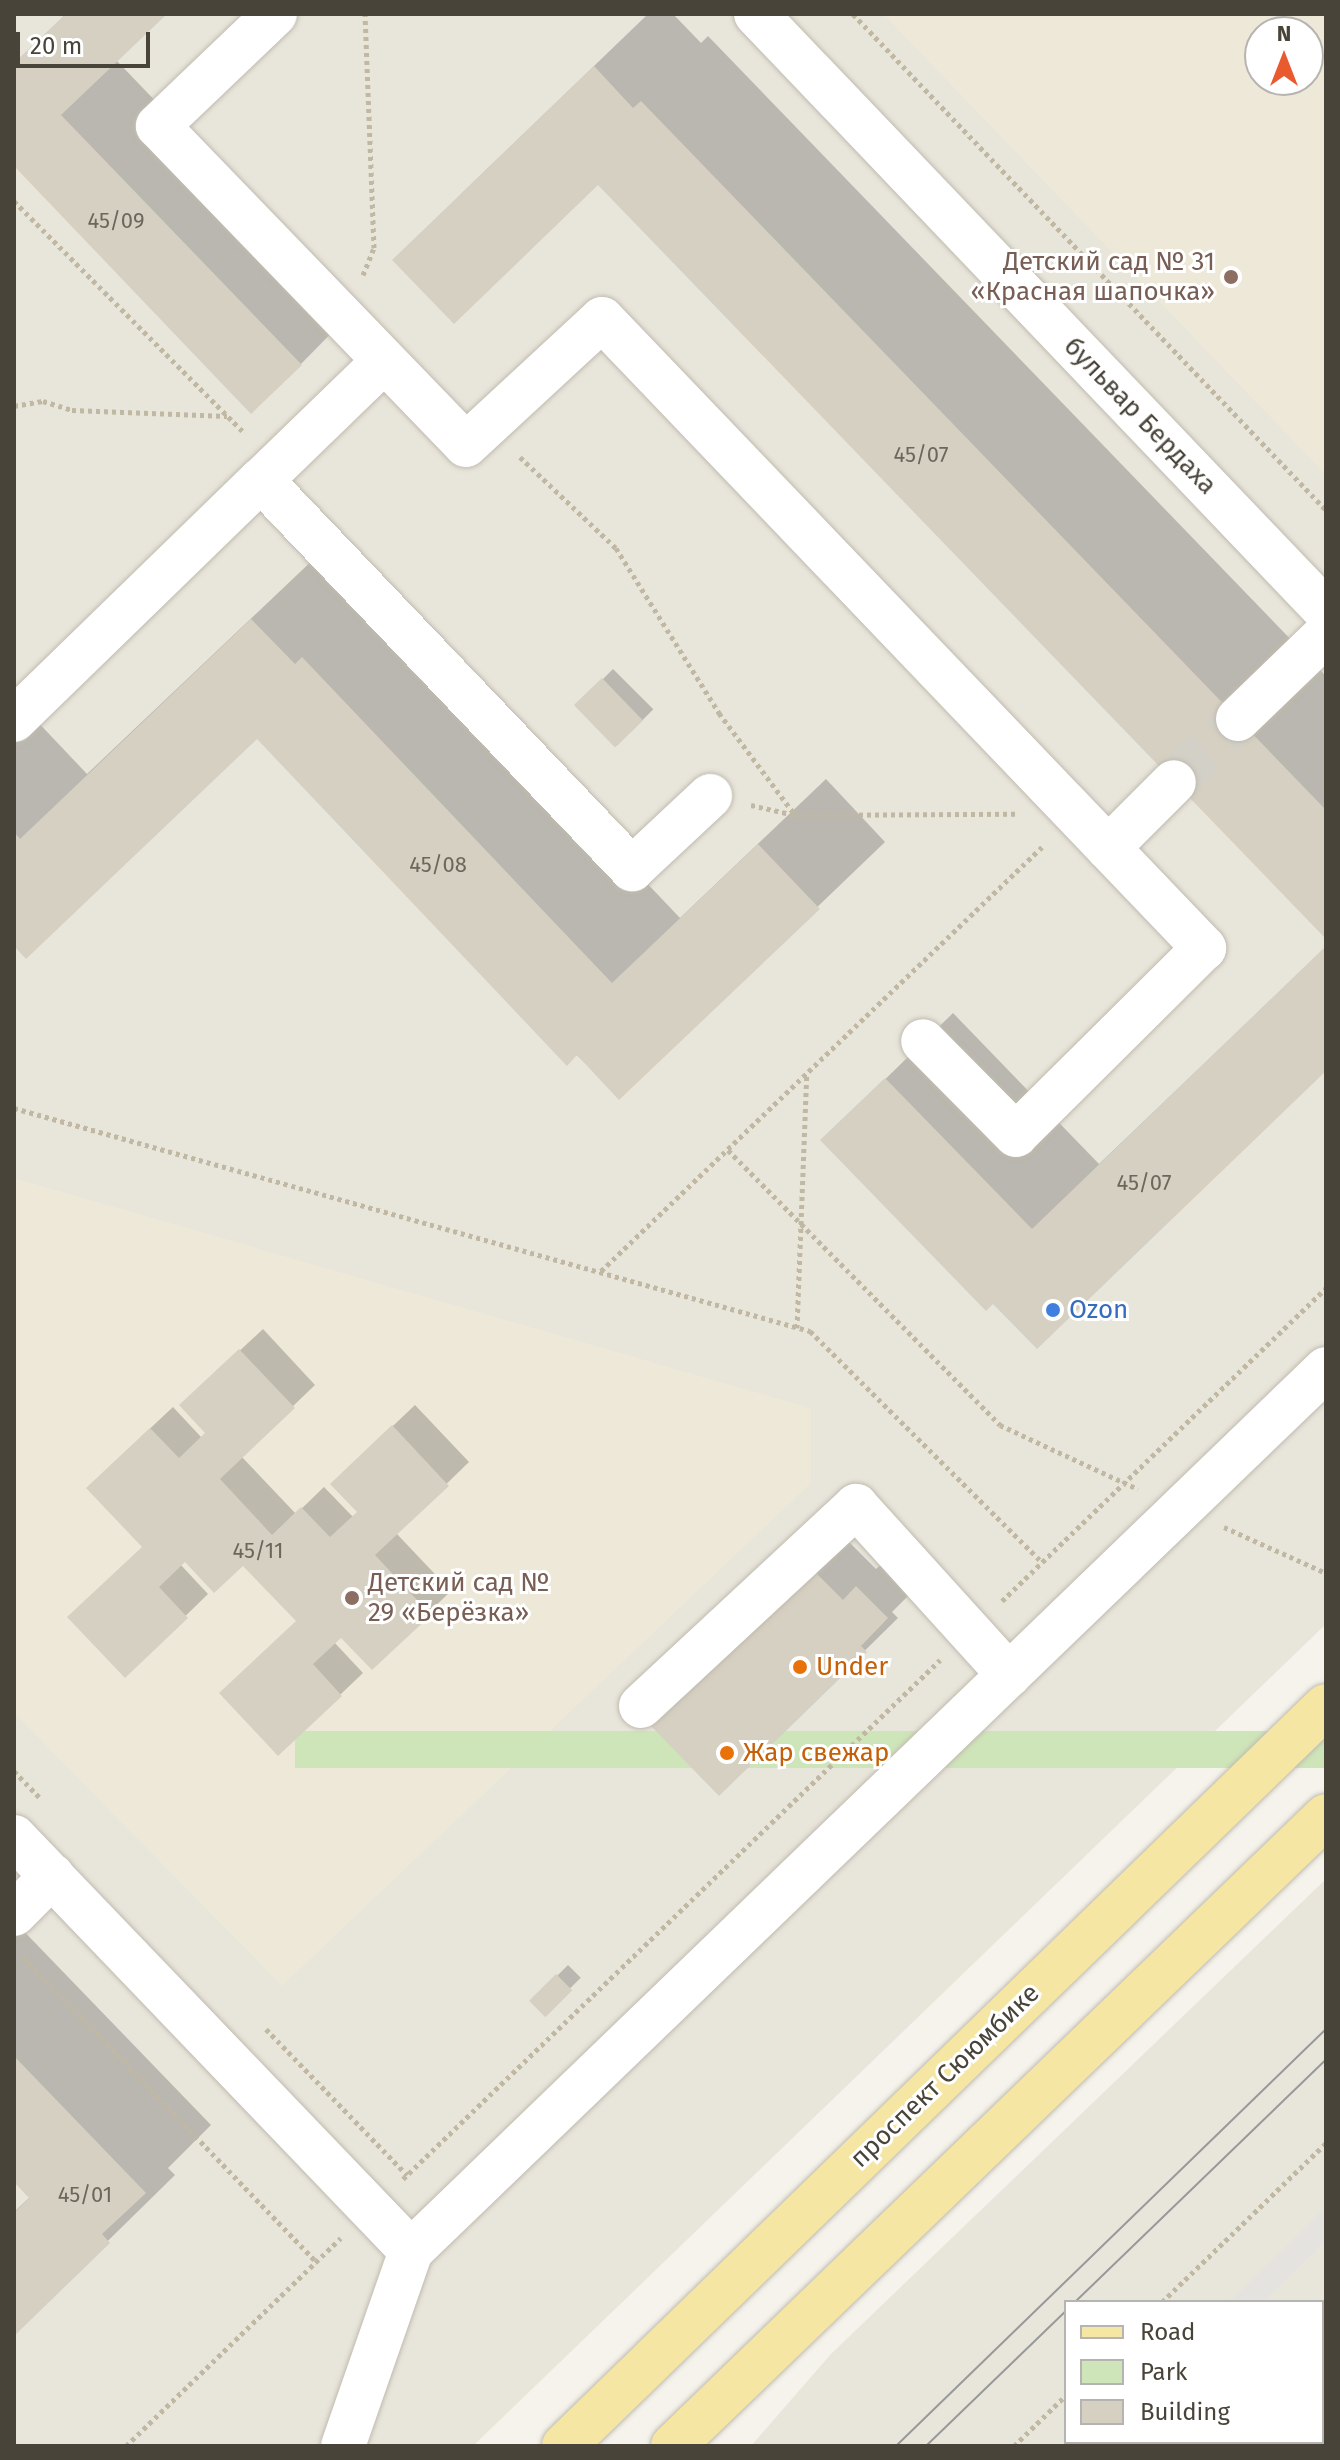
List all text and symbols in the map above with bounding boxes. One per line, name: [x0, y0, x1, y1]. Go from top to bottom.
scale bar: [20, 16, 154, 66]
north arrow: [1244, 16, 1324, 96]
text: N: [1277, 20, 1291, 47]
text: 20 m: [30, 32, 82, 60]
house number: 45/09: [88, 208, 144, 234]
place label: Детский сад № 31 «Красная шапочка»: [971, 246, 1215, 308]
marker: Детский сад № 31 «Красная шапочка»: [1222, 268, 1240, 286]
street label: бульвар Бердаха: [1057, 331, 1223, 501]
house number: 45/07: [894, 442, 948, 468]
house number: 45/08: [409, 852, 467, 878]
house number: 45/07: [1117, 1170, 1171, 1196]
place label: Ozon: [1069, 1294, 1128, 1326]
marker: Ozon: [1044, 1301, 1062, 1319]
house number: 45/11: [233, 1538, 283, 1564]
place label: Детский сад № 29 «Берёзка»: [368, 1567, 549, 1628]
marker: Детский сад № 29 «Берёзка»: [343, 1589, 361, 1607]
place label: Under: [816, 1651, 888, 1683]
marker: Under: [791, 1658, 809, 1676]
place label: Жар свежар: [743, 1737, 889, 1769]
marker: Жар свежар: [718, 1744, 736, 1762]
street label: проспект Сююмбике: [844, 1978, 1046, 2174]
house number: 45/01: [58, 2182, 112, 2208]
legend: [1064, 2300, 1324, 2444]
text: Road: [1140, 2318, 1195, 2346]
text: Park: [1140, 2358, 1187, 2386]
text: Building: [1140, 2398, 1230, 2426]

